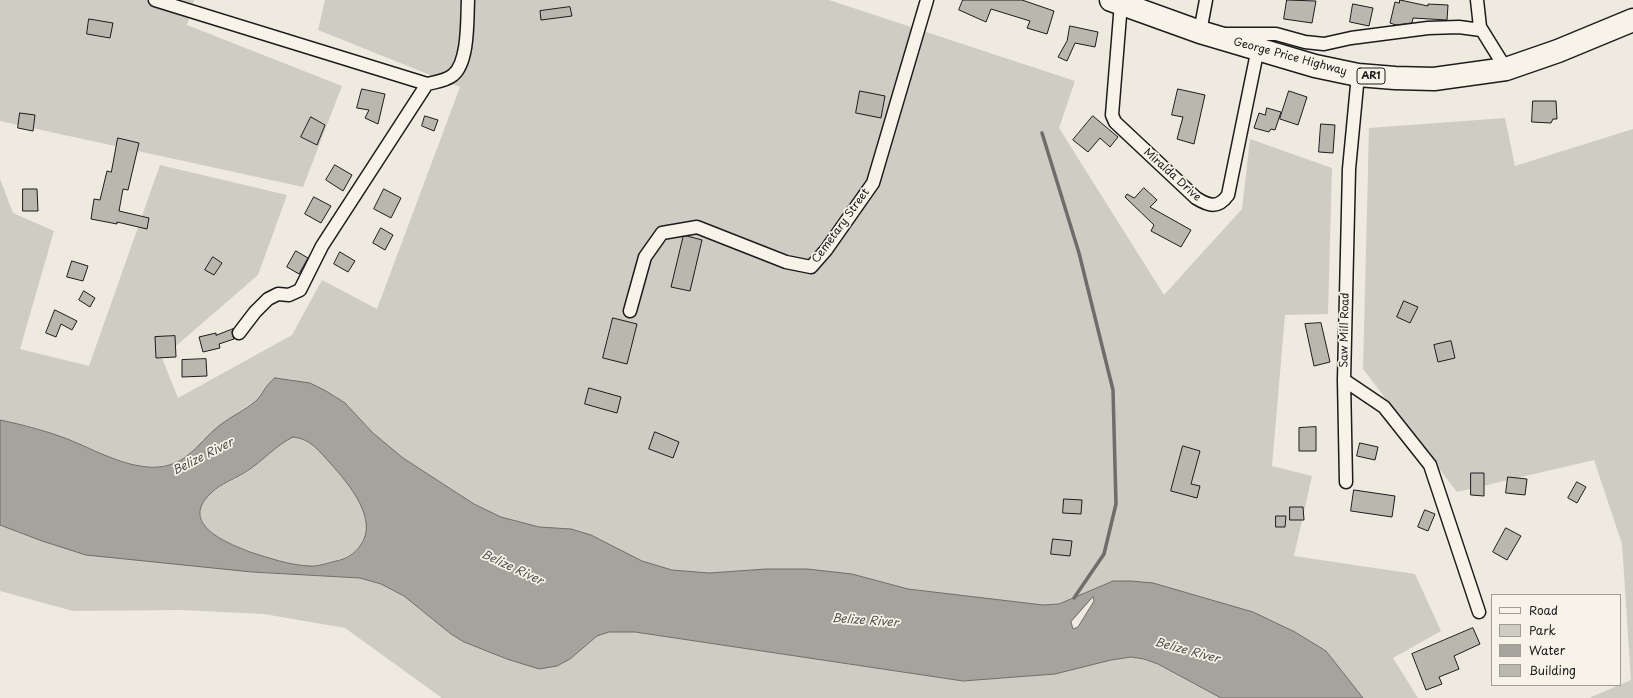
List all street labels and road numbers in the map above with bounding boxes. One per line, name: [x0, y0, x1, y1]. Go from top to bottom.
street label: George Price Highway: [1232, 35, 1348, 79]
road number: AR1: [1357, 68, 1385, 84]
street label: Miralda Drive: [1141, 146, 1203, 204]
street label: Cemetary Street: [809, 186, 873, 266]
street label: Saw Mill Road: [1338, 292, 1352, 368]

